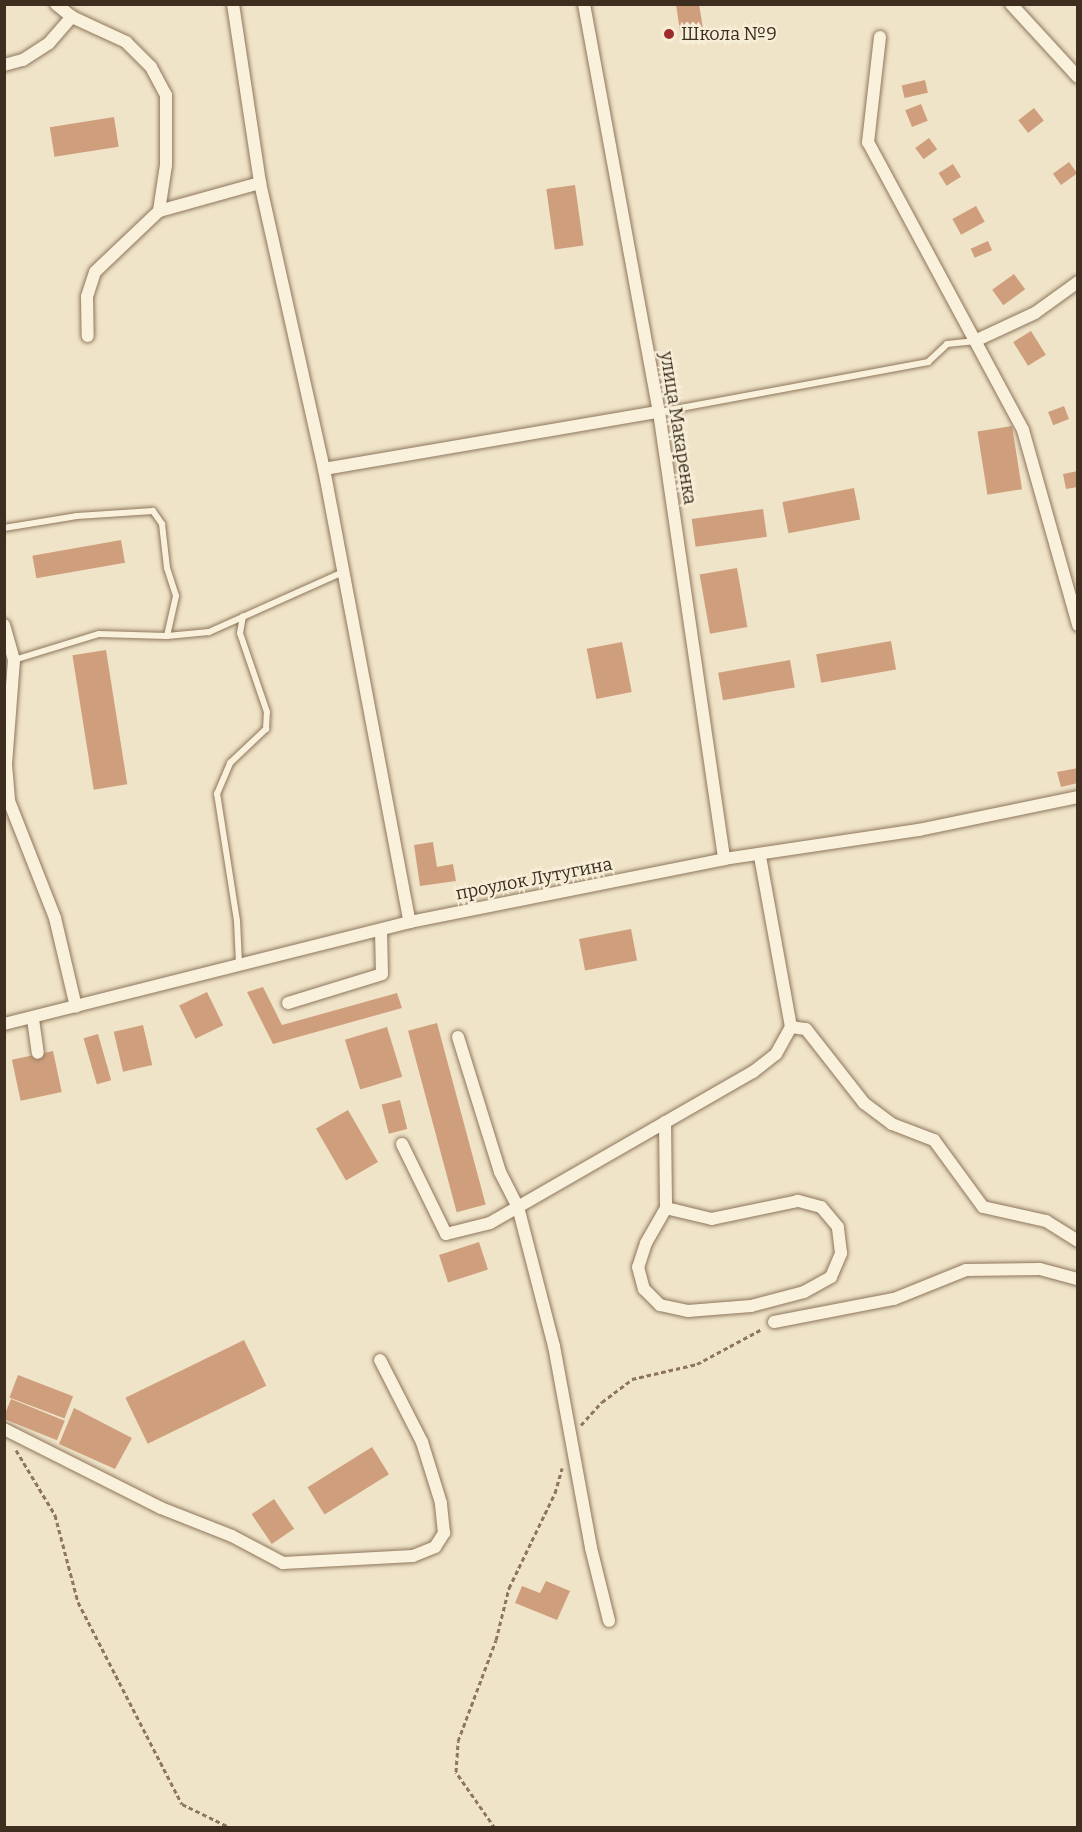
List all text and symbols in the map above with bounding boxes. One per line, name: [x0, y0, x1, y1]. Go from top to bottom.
place label: Школа №9: [681, 23, 777, 45]
marker: Школа №9: [662, 27, 676, 41]
street label: улица Макаренка: [655, 350, 701, 506]
street label: проулок Лутугина: [454, 853, 614, 905]

